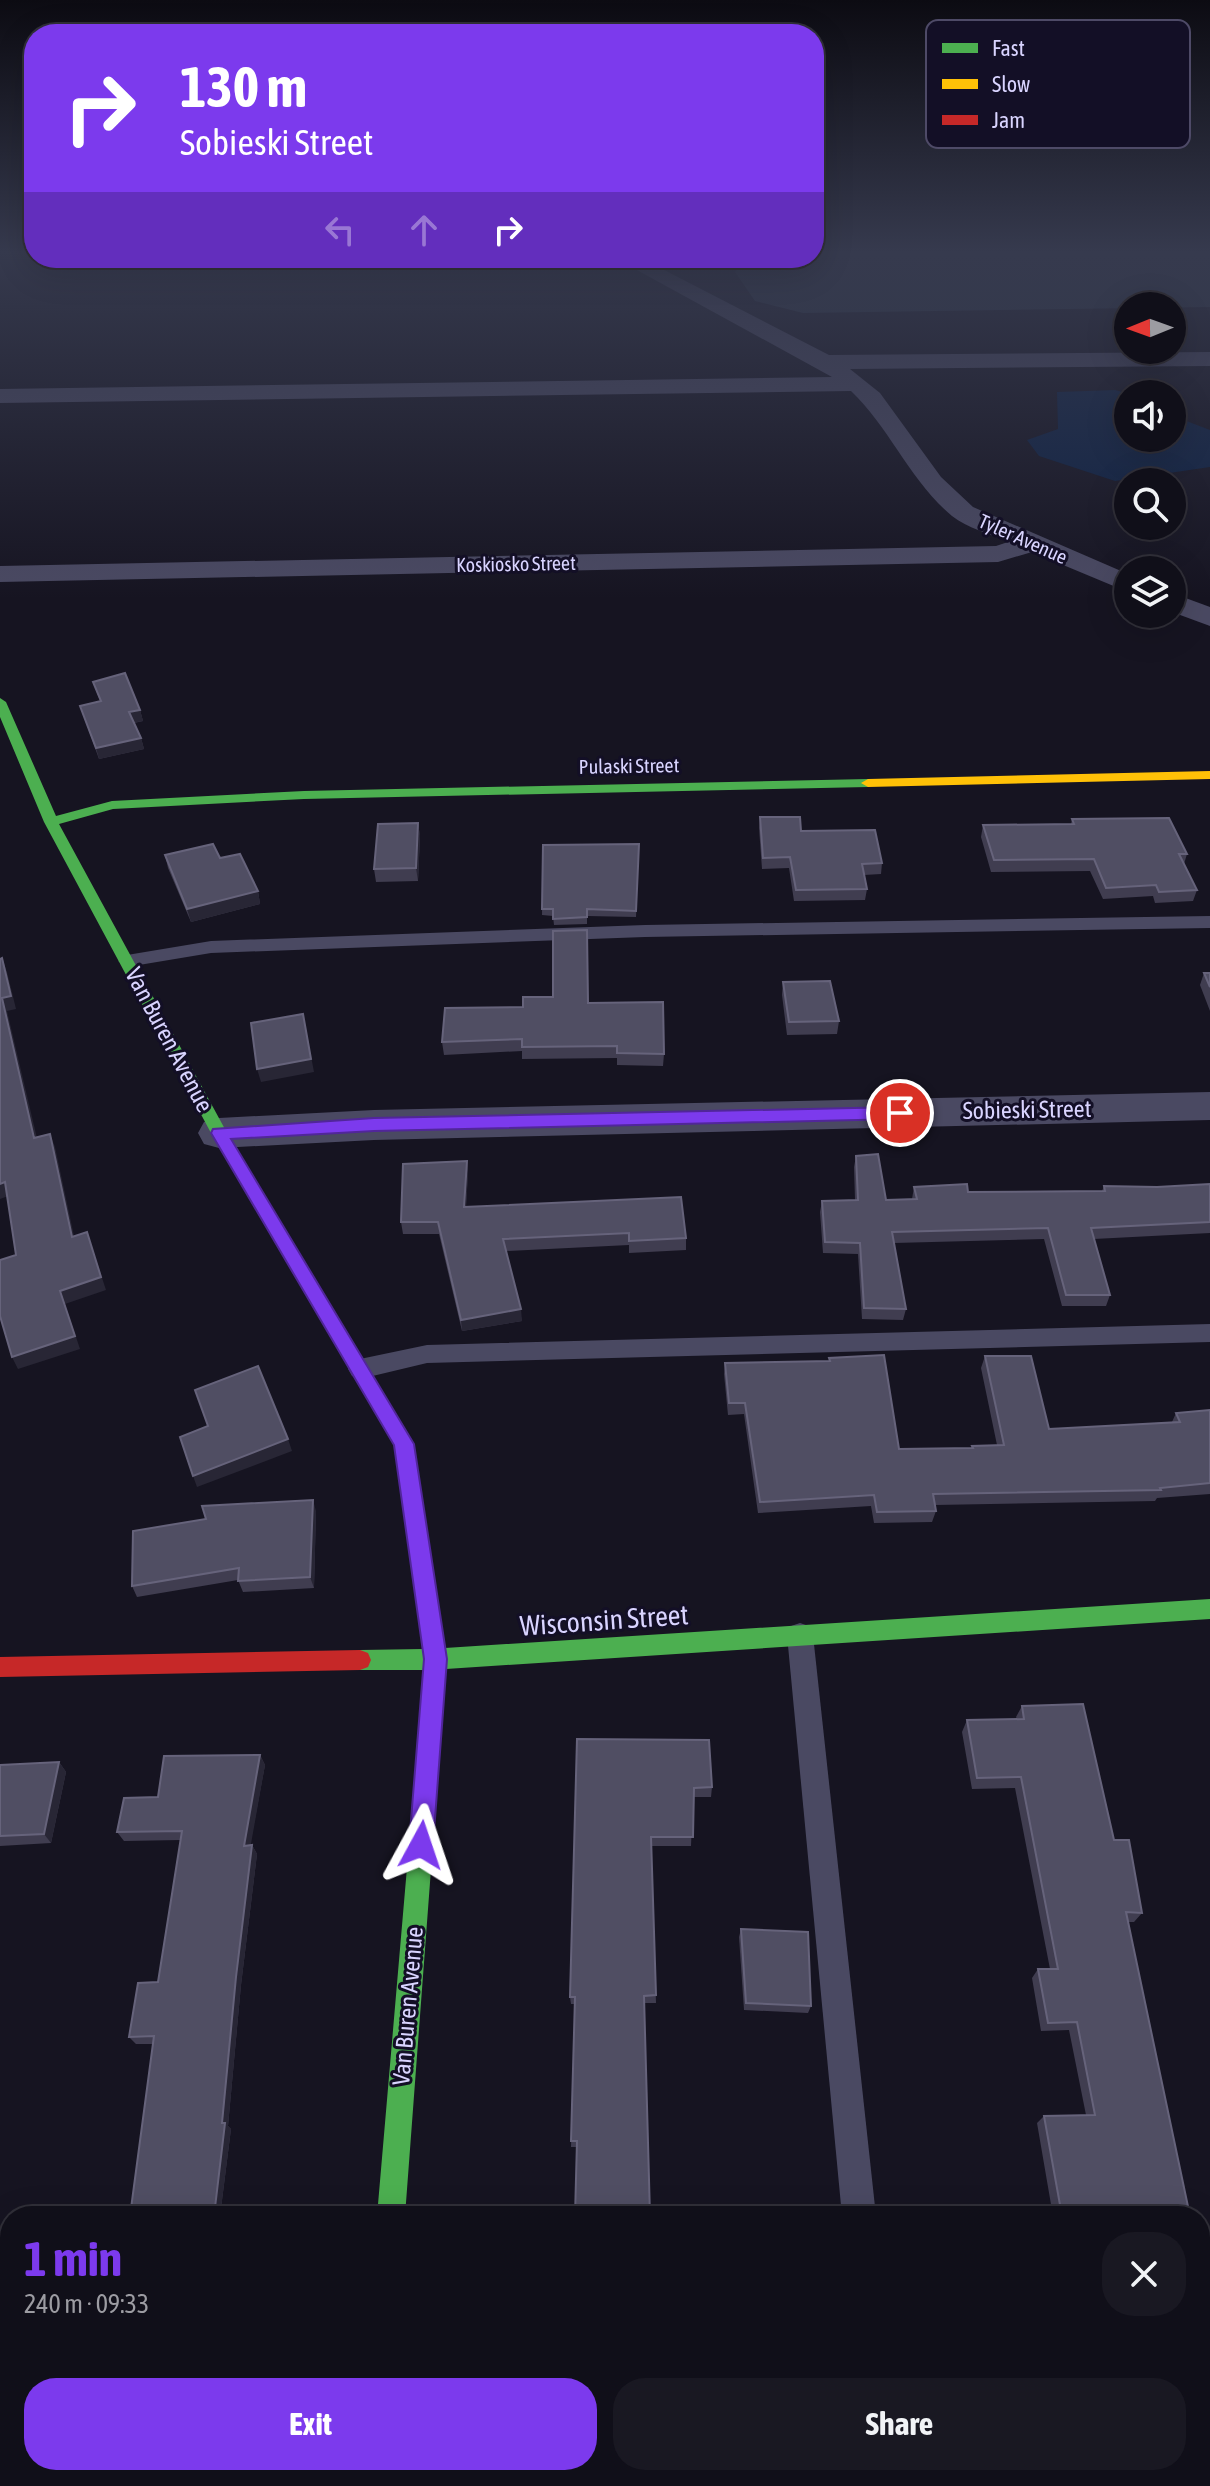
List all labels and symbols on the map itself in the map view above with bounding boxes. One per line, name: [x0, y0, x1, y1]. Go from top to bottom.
legend: [926, 20, 1190, 148]
text: Fast: [992, 35, 1025, 61]
text: Slow: [992, 71, 1030, 97]
text: Jam: [992, 107, 1025, 133]
north arrow: [1114, 292, 1186, 364]
street label: Tyler Avenue: [975, 509, 1071, 568]
street label: Koskiosko Street: [456, 551, 576, 576]
street label: Pulaski Street: [579, 753, 680, 778]
street label: Van Buren Avenue: [120, 963, 219, 1116]
pin: [866, 1079, 934, 1147]
street label: Sobieski Street: [962, 1095, 1092, 1124]
street label: Wisconsin Street: [519, 1598, 689, 1642]
position arrow: [379, 1803, 463, 1887]
street label: Van Buren Avenue: [387, 1925, 428, 2087]

